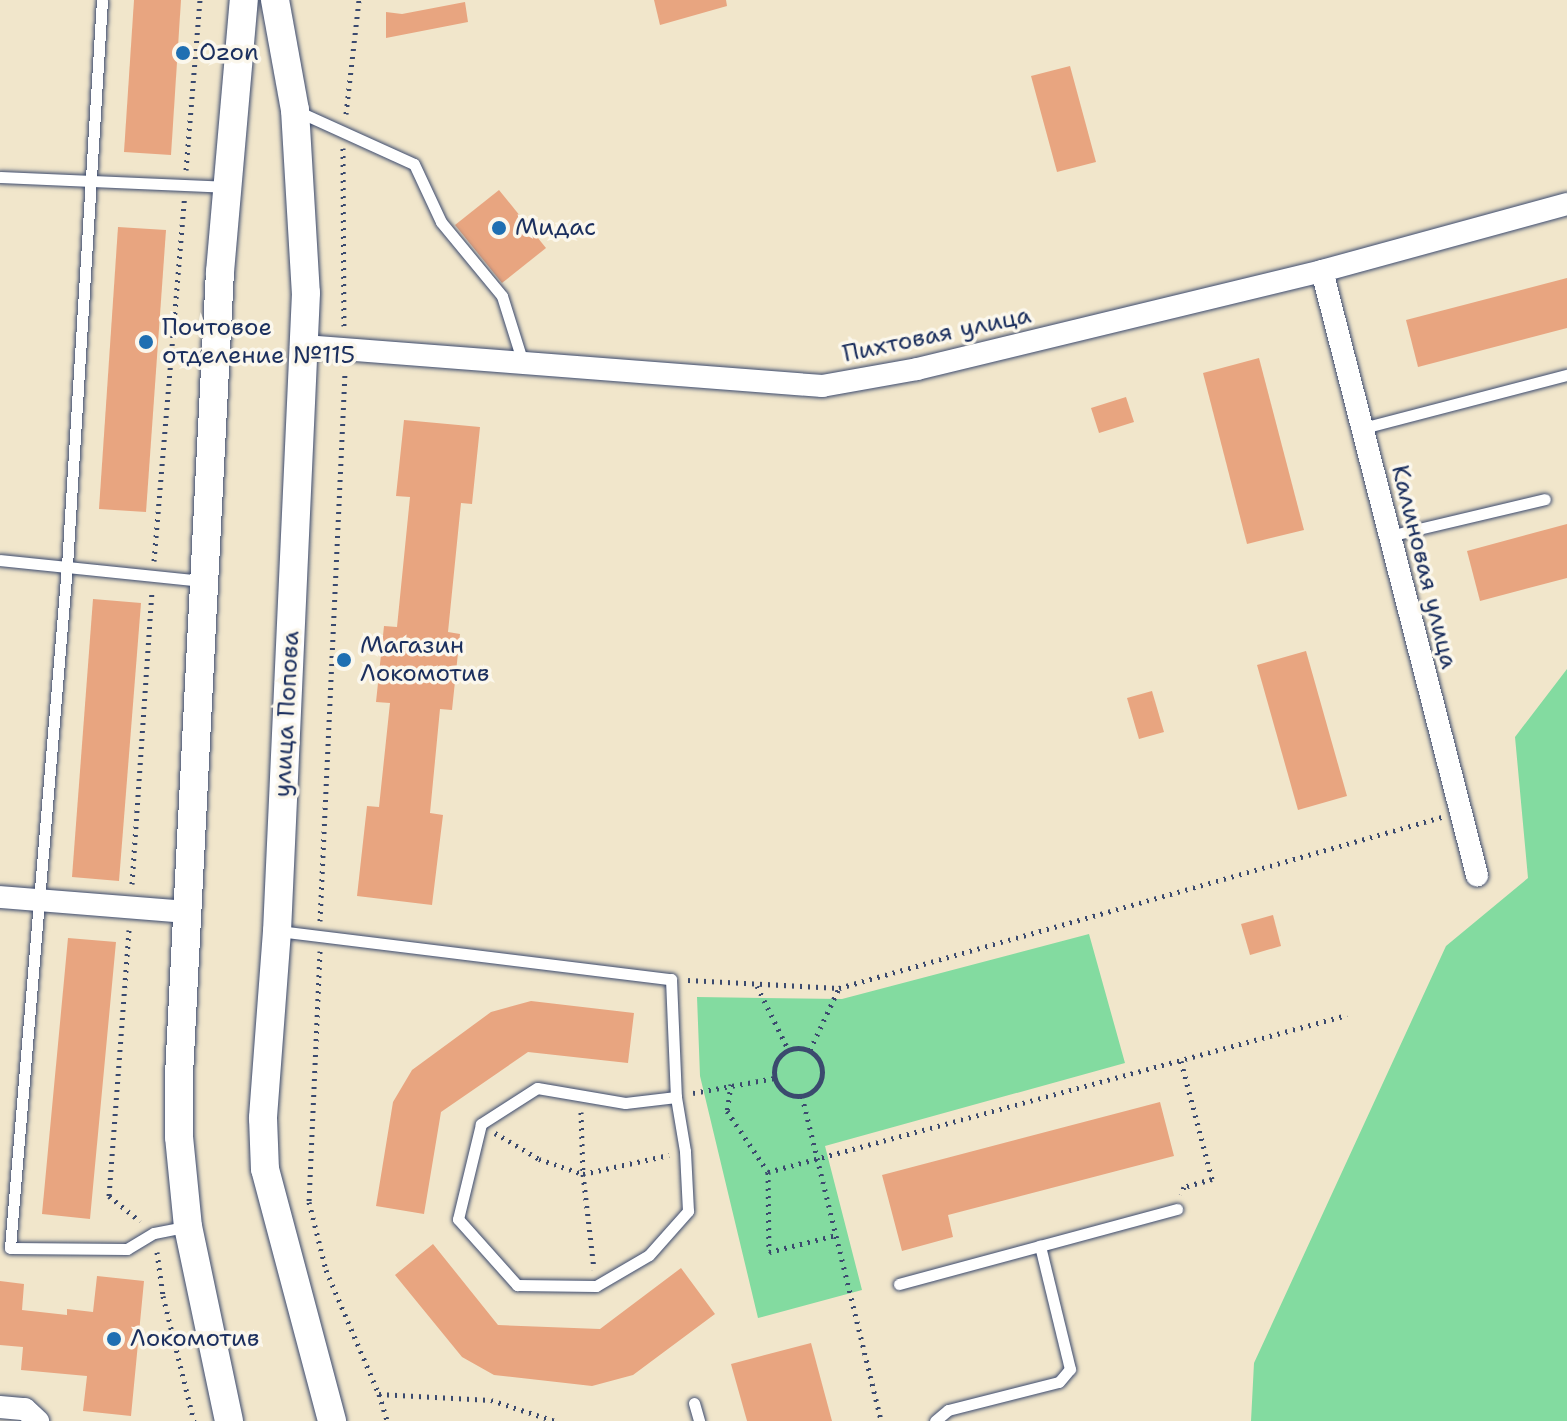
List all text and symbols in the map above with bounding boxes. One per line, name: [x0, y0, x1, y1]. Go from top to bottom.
place label: Ozon: [199, 39, 259, 67]
marker: Ozon: [174, 44, 192, 62]
place label: Мидас: [515, 214, 596, 242]
marker: Мидас: [490, 219, 508, 237]
street label: Пихтовая улица: [840, 301, 1034, 369]
place label: Почтовое отделение №115: [162, 314, 355, 370]
marker: Почтовое отделение №115: [137, 333, 155, 351]
street label: Калиновая улица: [1385, 462, 1463, 672]
street label: улица Попова: [268, 630, 306, 798]
place label: Магазин Локомотив: [360, 632, 489, 688]
marker: Магазин Локомотив: [335, 651, 353, 669]
place label: Локомотив: [130, 1325, 259, 1353]
marker: Локомотив: [105, 1330, 123, 1348]

